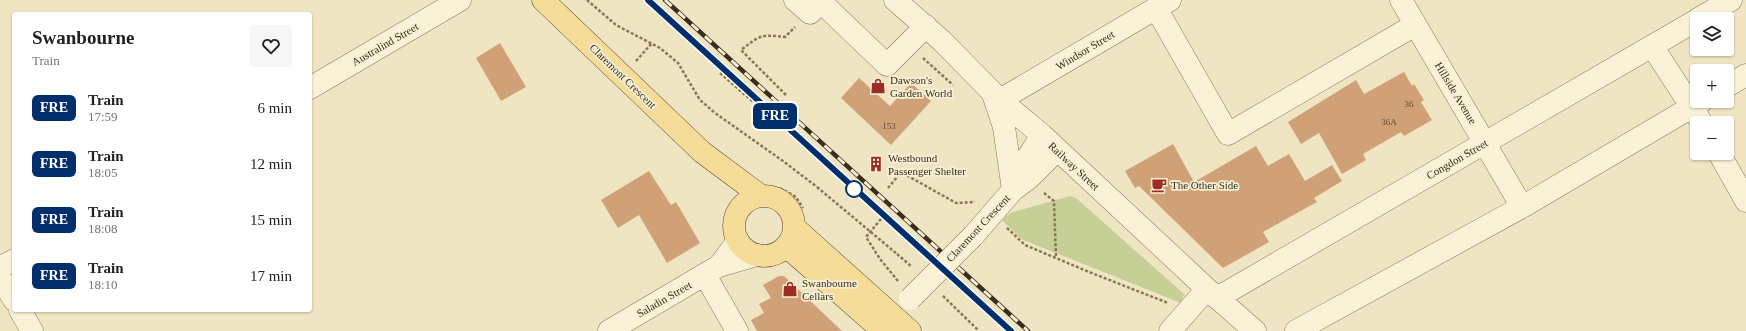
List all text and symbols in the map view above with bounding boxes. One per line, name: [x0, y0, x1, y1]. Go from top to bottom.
map controls: [1690, 12, 1734, 160]
button: layers: [1690, 12, 1734, 56]
street label: Australind Street: [350, 20, 420, 68]
button: heart: [250, 25, 292, 67]
text: Swanbourne: [32, 27, 134, 48]
street label: Windsor Street: [1054, 28, 1116, 72]
street label: Claremont Crescent: [587, 41, 659, 111]
text: Train: [32, 53, 60, 68]
street label: Hillside Avenue: [1433, 60, 1479, 126]
button: +: [1690, 64, 1734, 108]
place label: Dawson's Garden World: [890, 74, 953, 99]
shop icon: Dawson's Garden World: [869, 77, 887, 95]
text: Train: [88, 92, 124, 108]
house number: 36: [1405, 99, 1414, 109]
text: FRE: [40, 100, 68, 115]
text: 6 min: [257, 100, 292, 116]
line badge: FRE: [752, 103, 798, 129]
text: FRE: [761, 108, 789, 123]
text: 17:59: [88, 109, 118, 124]
button: −: [1690, 116, 1734, 160]
house number: 36A: [1381, 117, 1397, 127]
house number: 153: [882, 121, 896, 131]
street label: Congdon Street: [1424, 137, 1490, 181]
street label: Railway Street: [1046, 139, 1102, 193]
text: Train: [88, 148, 124, 164]
place label: Westbound Passenger Shelter: [888, 152, 966, 177]
building icon: Westbound Passenger Shelter: [867, 155, 885, 173]
text: FRE: [40, 156, 68, 171]
text: 12 min: [250, 156, 292, 172]
text: 18:05: [88, 165, 118, 180]
cafe icon: The Other Side: [1150, 176, 1168, 194]
place label: The Other Side: [1171, 179, 1238, 191]
unlabelled marker: [845, 180, 863, 198]
street label: Claremont Crescent: [944, 192, 1012, 264]
text: Train: [88, 204, 124, 220]
text: FRE: [40, 212, 68, 227]
text: 15 min: [250, 212, 292, 228]
text: 18:08: [88, 221, 118, 236]
text: Train: [88, 260, 124, 276]
text: FRE: [40, 268, 68, 283]
text: 17 min: [250, 268, 292, 284]
text: 18:10: [88, 277, 118, 292]
place label: Swanbourne Cellars: [802, 277, 857, 302]
street label: Saladin Street: [634, 278, 694, 320]
shop icon: Swanbourne Cellars: [781, 280, 799, 298]

